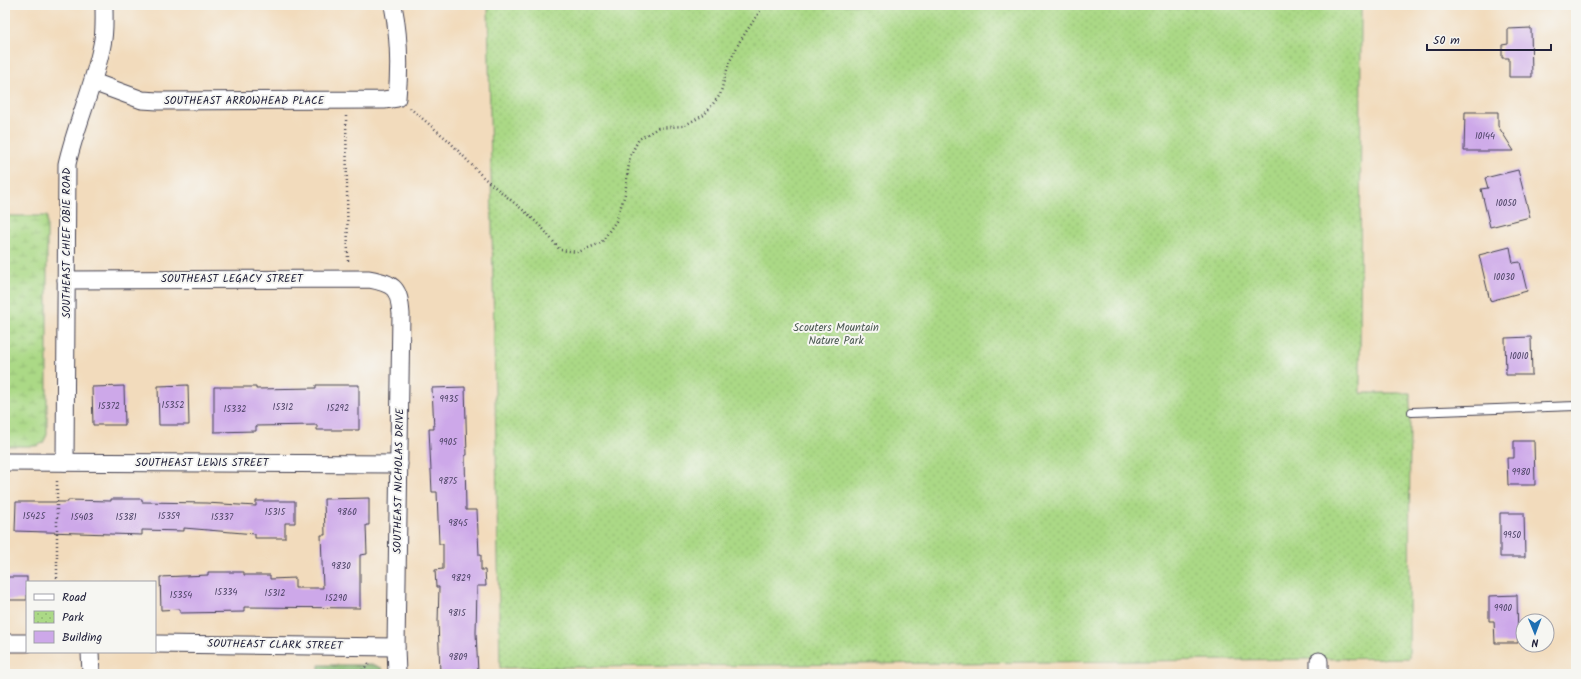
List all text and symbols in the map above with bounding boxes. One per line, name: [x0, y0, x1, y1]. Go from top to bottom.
scale bar: [1427, 26, 1551, 52]
text: 50 m: [1433, 31, 1460, 50]
street label: SOUTHEAST ARROWHEAD PLACE: [164, 92, 325, 110]
house number: 10144: [1475, 129, 1495, 144]
street label: SOUTHEAST CHIEF OBIE ROAD: [58, 168, 76, 318]
house number: 10050: [1495, 196, 1517, 211]
street label: SOUTHEAST LEGACY STREET: [161, 270, 304, 288]
house number: 10030: [1493, 270, 1515, 285]
park label: Scouters Mountain Nature Park: [793, 319, 879, 350]
house number: 10010: [1509, 349, 1529, 364]
house number: 9935: [440, 392, 460, 407]
house number: 15352: [162, 398, 184, 413]
house number: 15372: [98, 399, 120, 414]
house number: 15312: [273, 400, 293, 415]
house number: 15292: [327, 401, 349, 416]
house number: 15332: [223, 402, 247, 417]
street label: SOUTHEAST NICHOLAS DRIVE: [389, 408, 409, 554]
house number: 9905: [439, 435, 458, 450]
street label: SOUTHEAST LEWIS STREET: [135, 454, 270, 472]
house number: 9980: [1512, 465, 1531, 480]
house number: 9875: [439, 474, 459, 489]
house number: 15315: [265, 505, 286, 520]
house number: 9860: [337, 505, 357, 520]
house number: 15425: [23, 509, 47, 524]
house number: 15359: [158, 509, 181, 524]
house number: 15403: [71, 510, 93, 525]
house number: 15381: [115, 510, 137, 525]
house number: 15337: [211, 510, 234, 525]
house number: 9845: [448, 516, 469, 531]
house number: 9950: [1503, 528, 1522, 543]
house number: 9830: [331, 559, 351, 574]
house number: 9829: [451, 571, 471, 586]
legend: [26, 581, 156, 653]
house number: 15334: [215, 585, 237, 600]
house number: 15312: [265, 586, 285, 601]
text: Road: [62, 588, 87, 607]
house number: 15354: [170, 588, 192, 603]
house number: 15290: [325, 591, 347, 606]
house number: 9900: [1494, 601, 1512, 616]
house number: 9815: [448, 606, 467, 621]
text: Park: [62, 608, 84, 627]
north arrow: [1515, 613, 1555, 653]
text: Building: [62, 628, 102, 647]
text: N: [1531, 633, 1539, 651]
street label: SOUTHEAST CLARK STREET: [207, 635, 344, 655]
house number: 9809: [449, 650, 468, 665]

